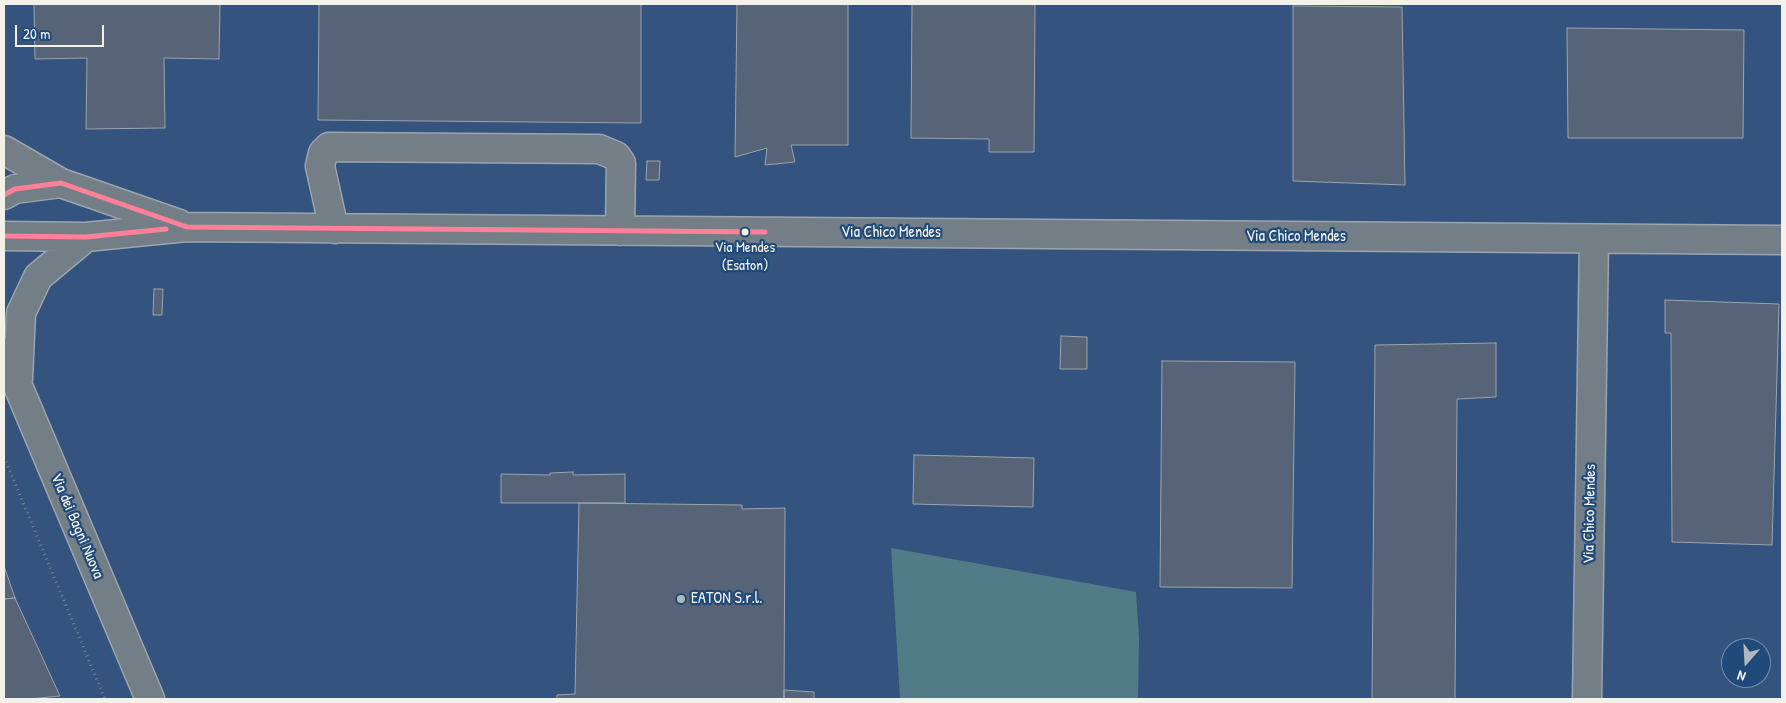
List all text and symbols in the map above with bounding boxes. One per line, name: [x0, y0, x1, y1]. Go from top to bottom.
scale bar: [18, 15, 106, 47]
text: 20 m: [23, 23, 50, 44]
street label: Via Chico Mendes: [841, 223, 941, 243]
marker: Via Mendes (Esaton): [740, 227, 750, 237]
street label: Via Chico Mendes: [1246, 227, 1346, 247]
place label: Via Mendes (Esaton): [715, 239, 775, 274]
street label: Via Chico Mendes: [1580, 464, 1600, 564]
street label: Via dei Bagni Nuova: [46, 471, 108, 581]
place label: EATON S.r.l.: [691, 589, 762, 609]
marker: EATON S.r.l.: [675, 593, 687, 605]
north arrow: [1721, 638, 1771, 688]
text: N: [1735, 667, 1748, 687]

